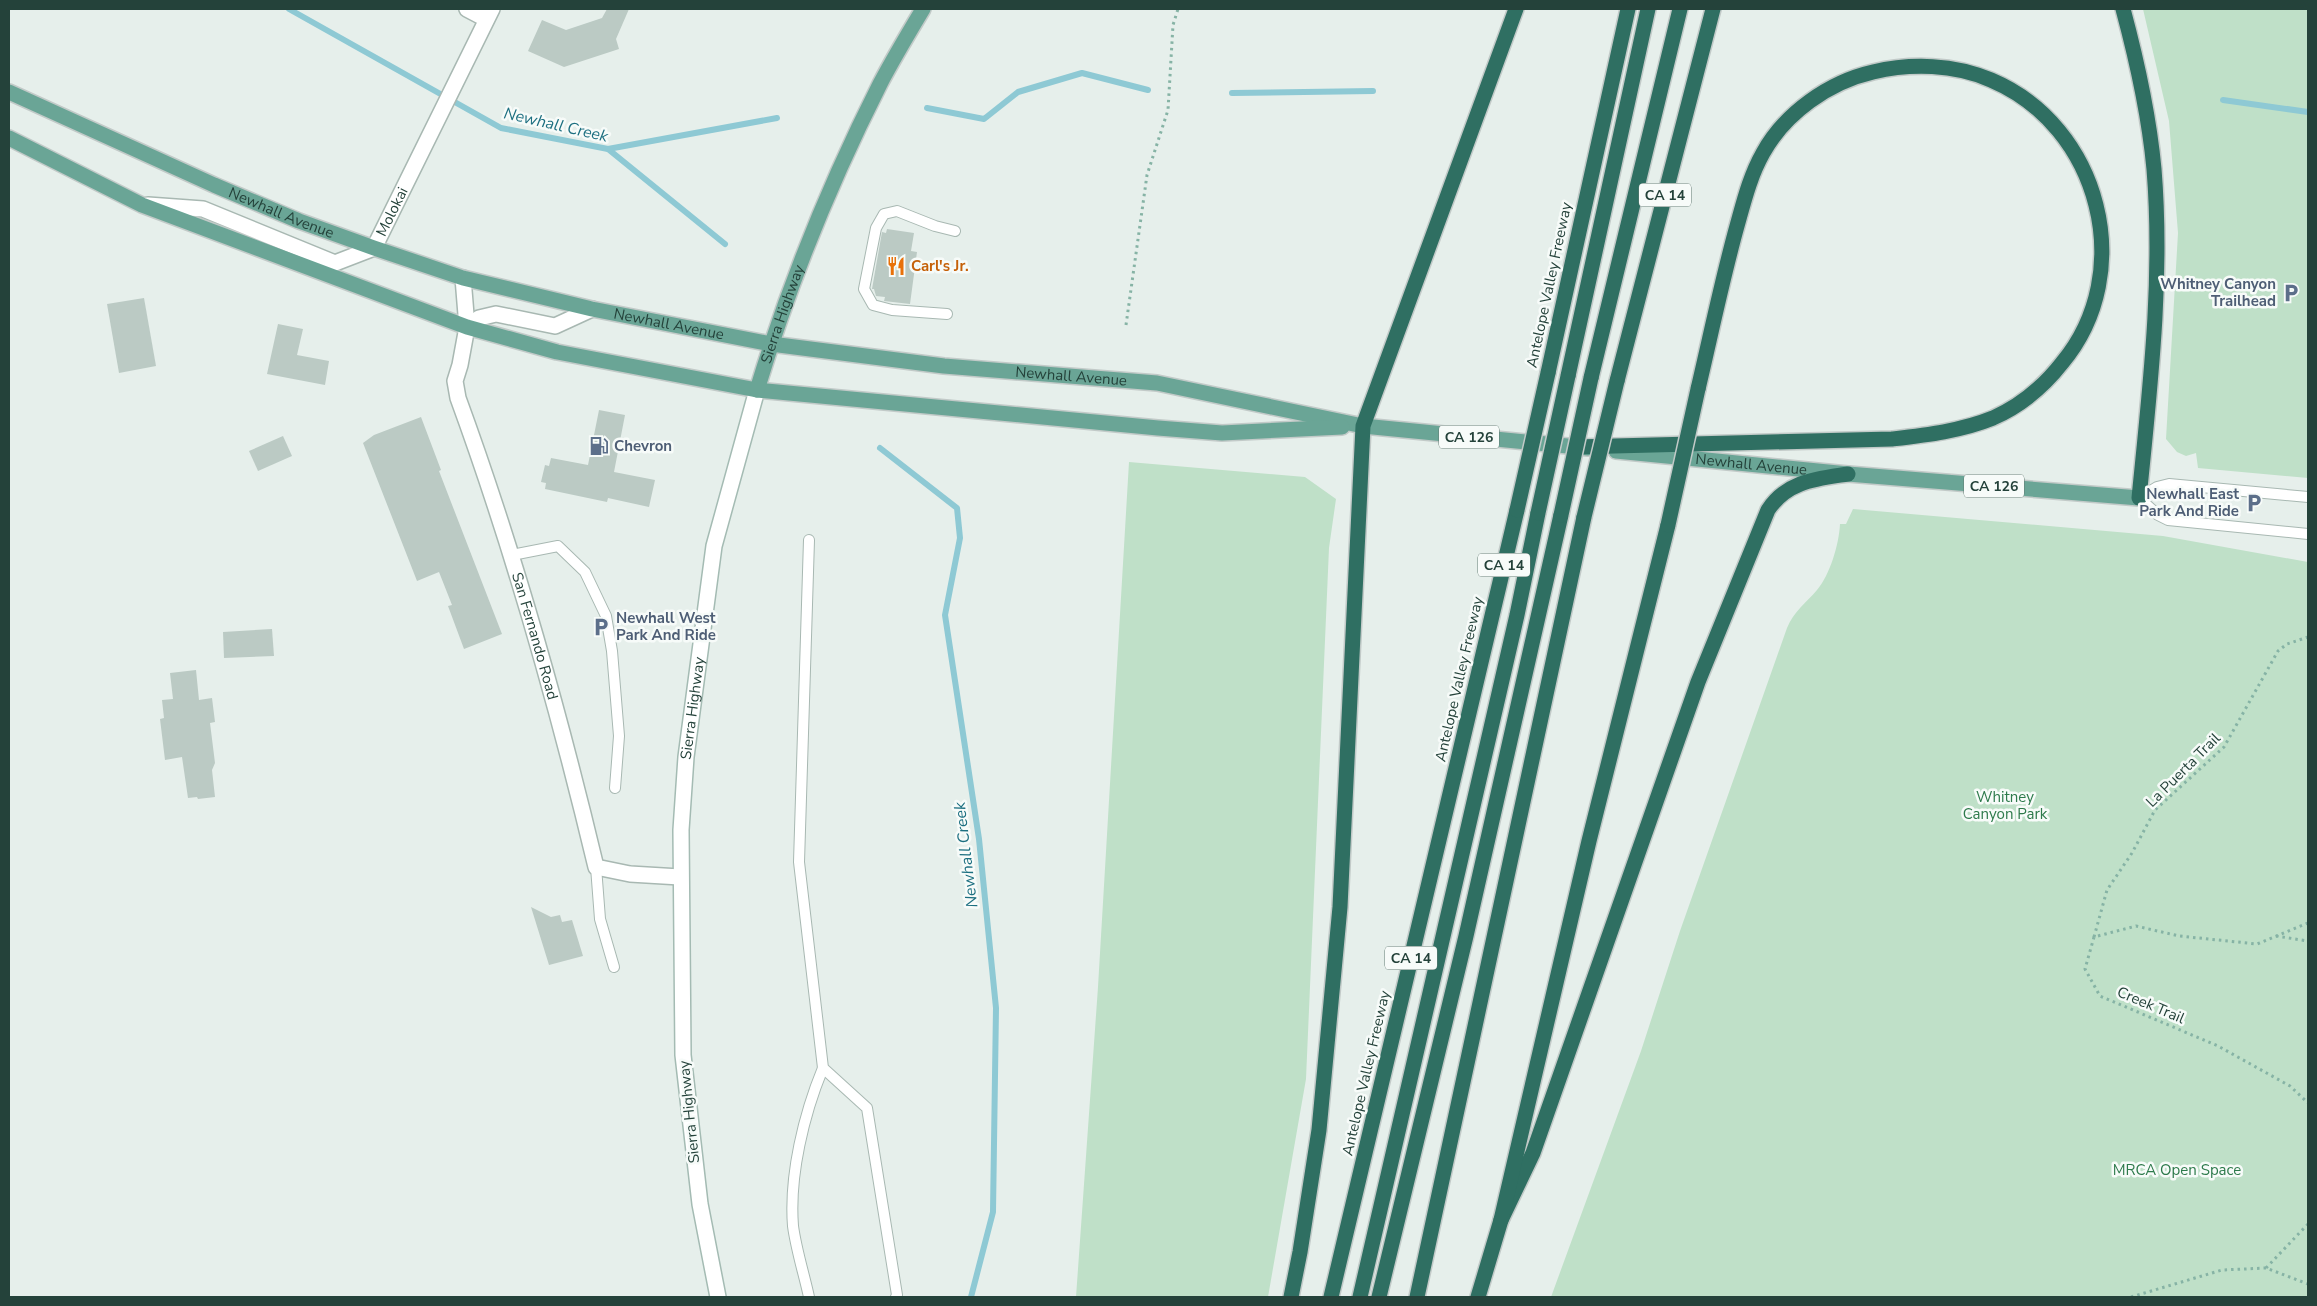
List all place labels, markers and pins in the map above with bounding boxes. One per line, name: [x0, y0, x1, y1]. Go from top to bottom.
restaurant icon: Carl's Jr.: [885, 255, 907, 277]
place label: Carl's Jr.: [911, 256, 969, 276]
place label: Whitney Canyon Trailhead: [2160, 274, 2276, 311]
parking icon: Whitney Canyon Trailhead: [2280, 282, 2302, 304]
fuel station icon: Chevron: [588, 435, 610, 457]
place label: Chevron: [614, 436, 672, 456]
place label: Newhall East Park And Ride: [2139, 484, 2239, 521]
parking icon: Newhall East Park And Ride: [2243, 492, 2265, 514]
place label: Newhall West Park And Ride: [616, 608, 716, 645]
parking icon: Newhall West Park And Ride: [590, 616, 612, 638]

